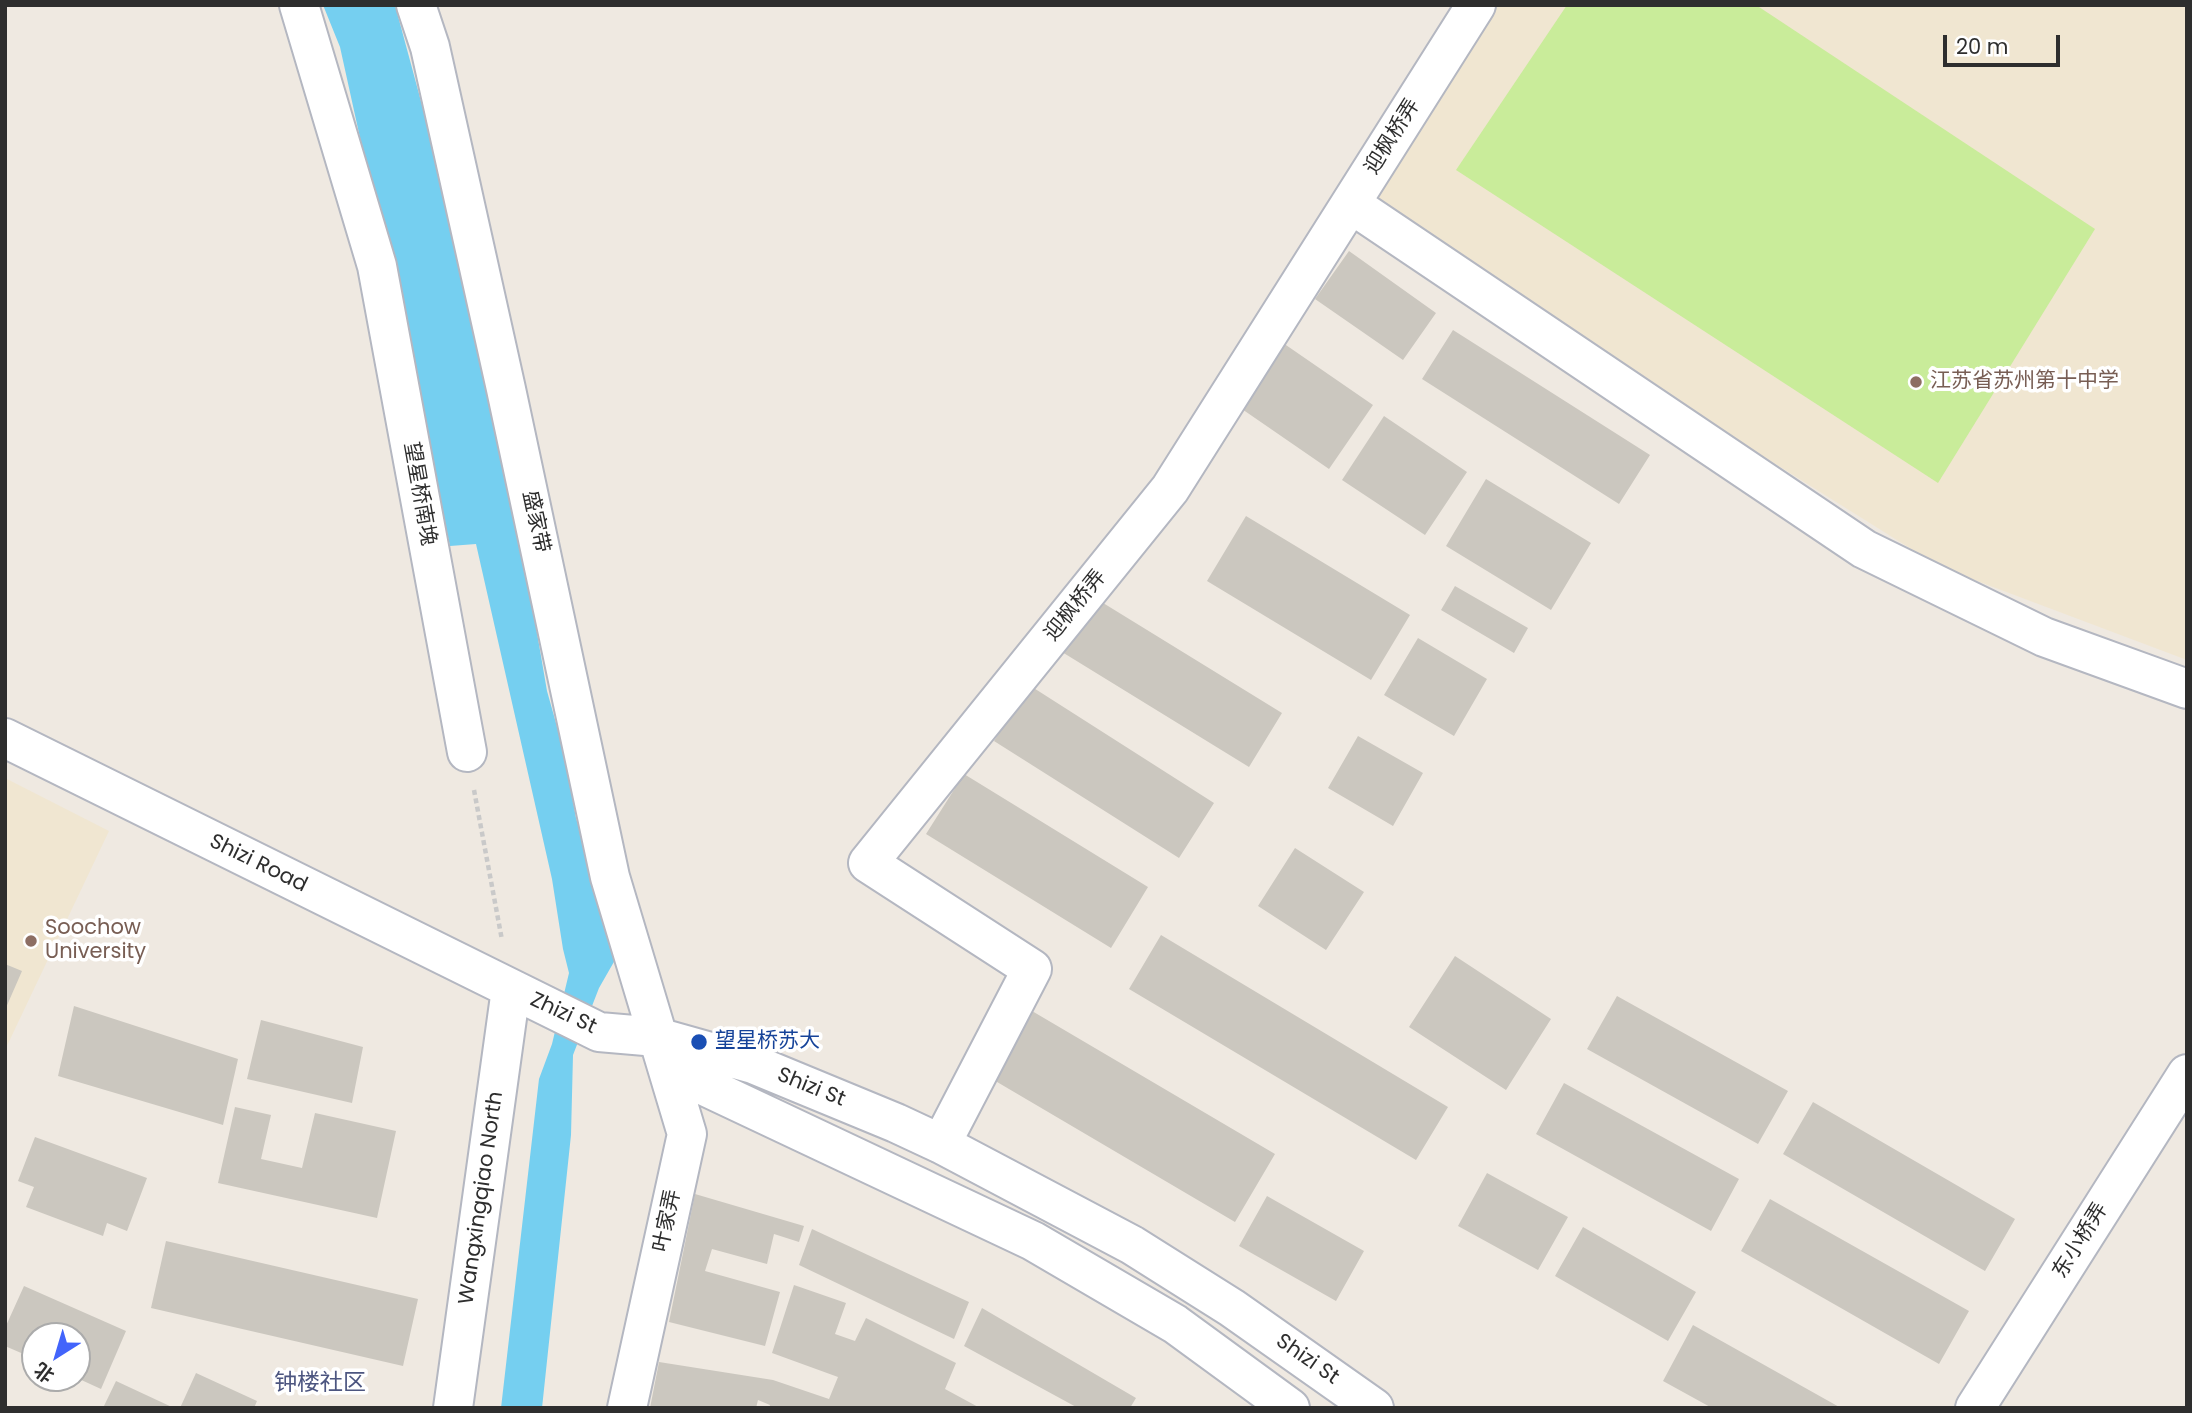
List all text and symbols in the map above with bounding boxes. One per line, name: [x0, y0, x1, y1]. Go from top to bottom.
scale bar: [1947, 21, 2064, 65]
text: 20 m: [1956, 32, 2009, 61]
street label: 迎枫桥弄: [1360, 95, 1426, 179]
place label: 江苏省苏州第十中学: [1930, 369, 2119, 395]
marker: 江苏省苏州第十中学: [1908, 374, 1924, 390]
street label: 望星桥南堍: [397, 440, 441, 548]
street label: 盛家带: [516, 489, 554, 555]
street label: 迎枫桥弄: [1040, 565, 1112, 647]
street label: Shizi Road: [205, 829, 311, 899]
place label: Soochow University: [45, 916, 146, 966]
marker: Soochow University: [23, 933, 39, 949]
street label: Zhizi St: [526, 988, 600, 1040]
place label: 望星桥苏大: [715, 1029, 820, 1055]
marker: 望星桥苏大: [689, 1032, 709, 1052]
street label: Shizi St: [773, 1063, 849, 1113]
street label: Wangxingqiao North: [455, 1090, 509, 1306]
street label: 叶家弄: [649, 1188, 687, 1254]
street label: 东小桥弄: [2048, 1199, 2114, 1283]
north arrow: [21, 1322, 91, 1392]
street label: Shizi St: [1271, 1329, 1343, 1391]
text: 北: [29, 1356, 60, 1389]
district label: 钟楼社区: [274, 1370, 366, 1398]

